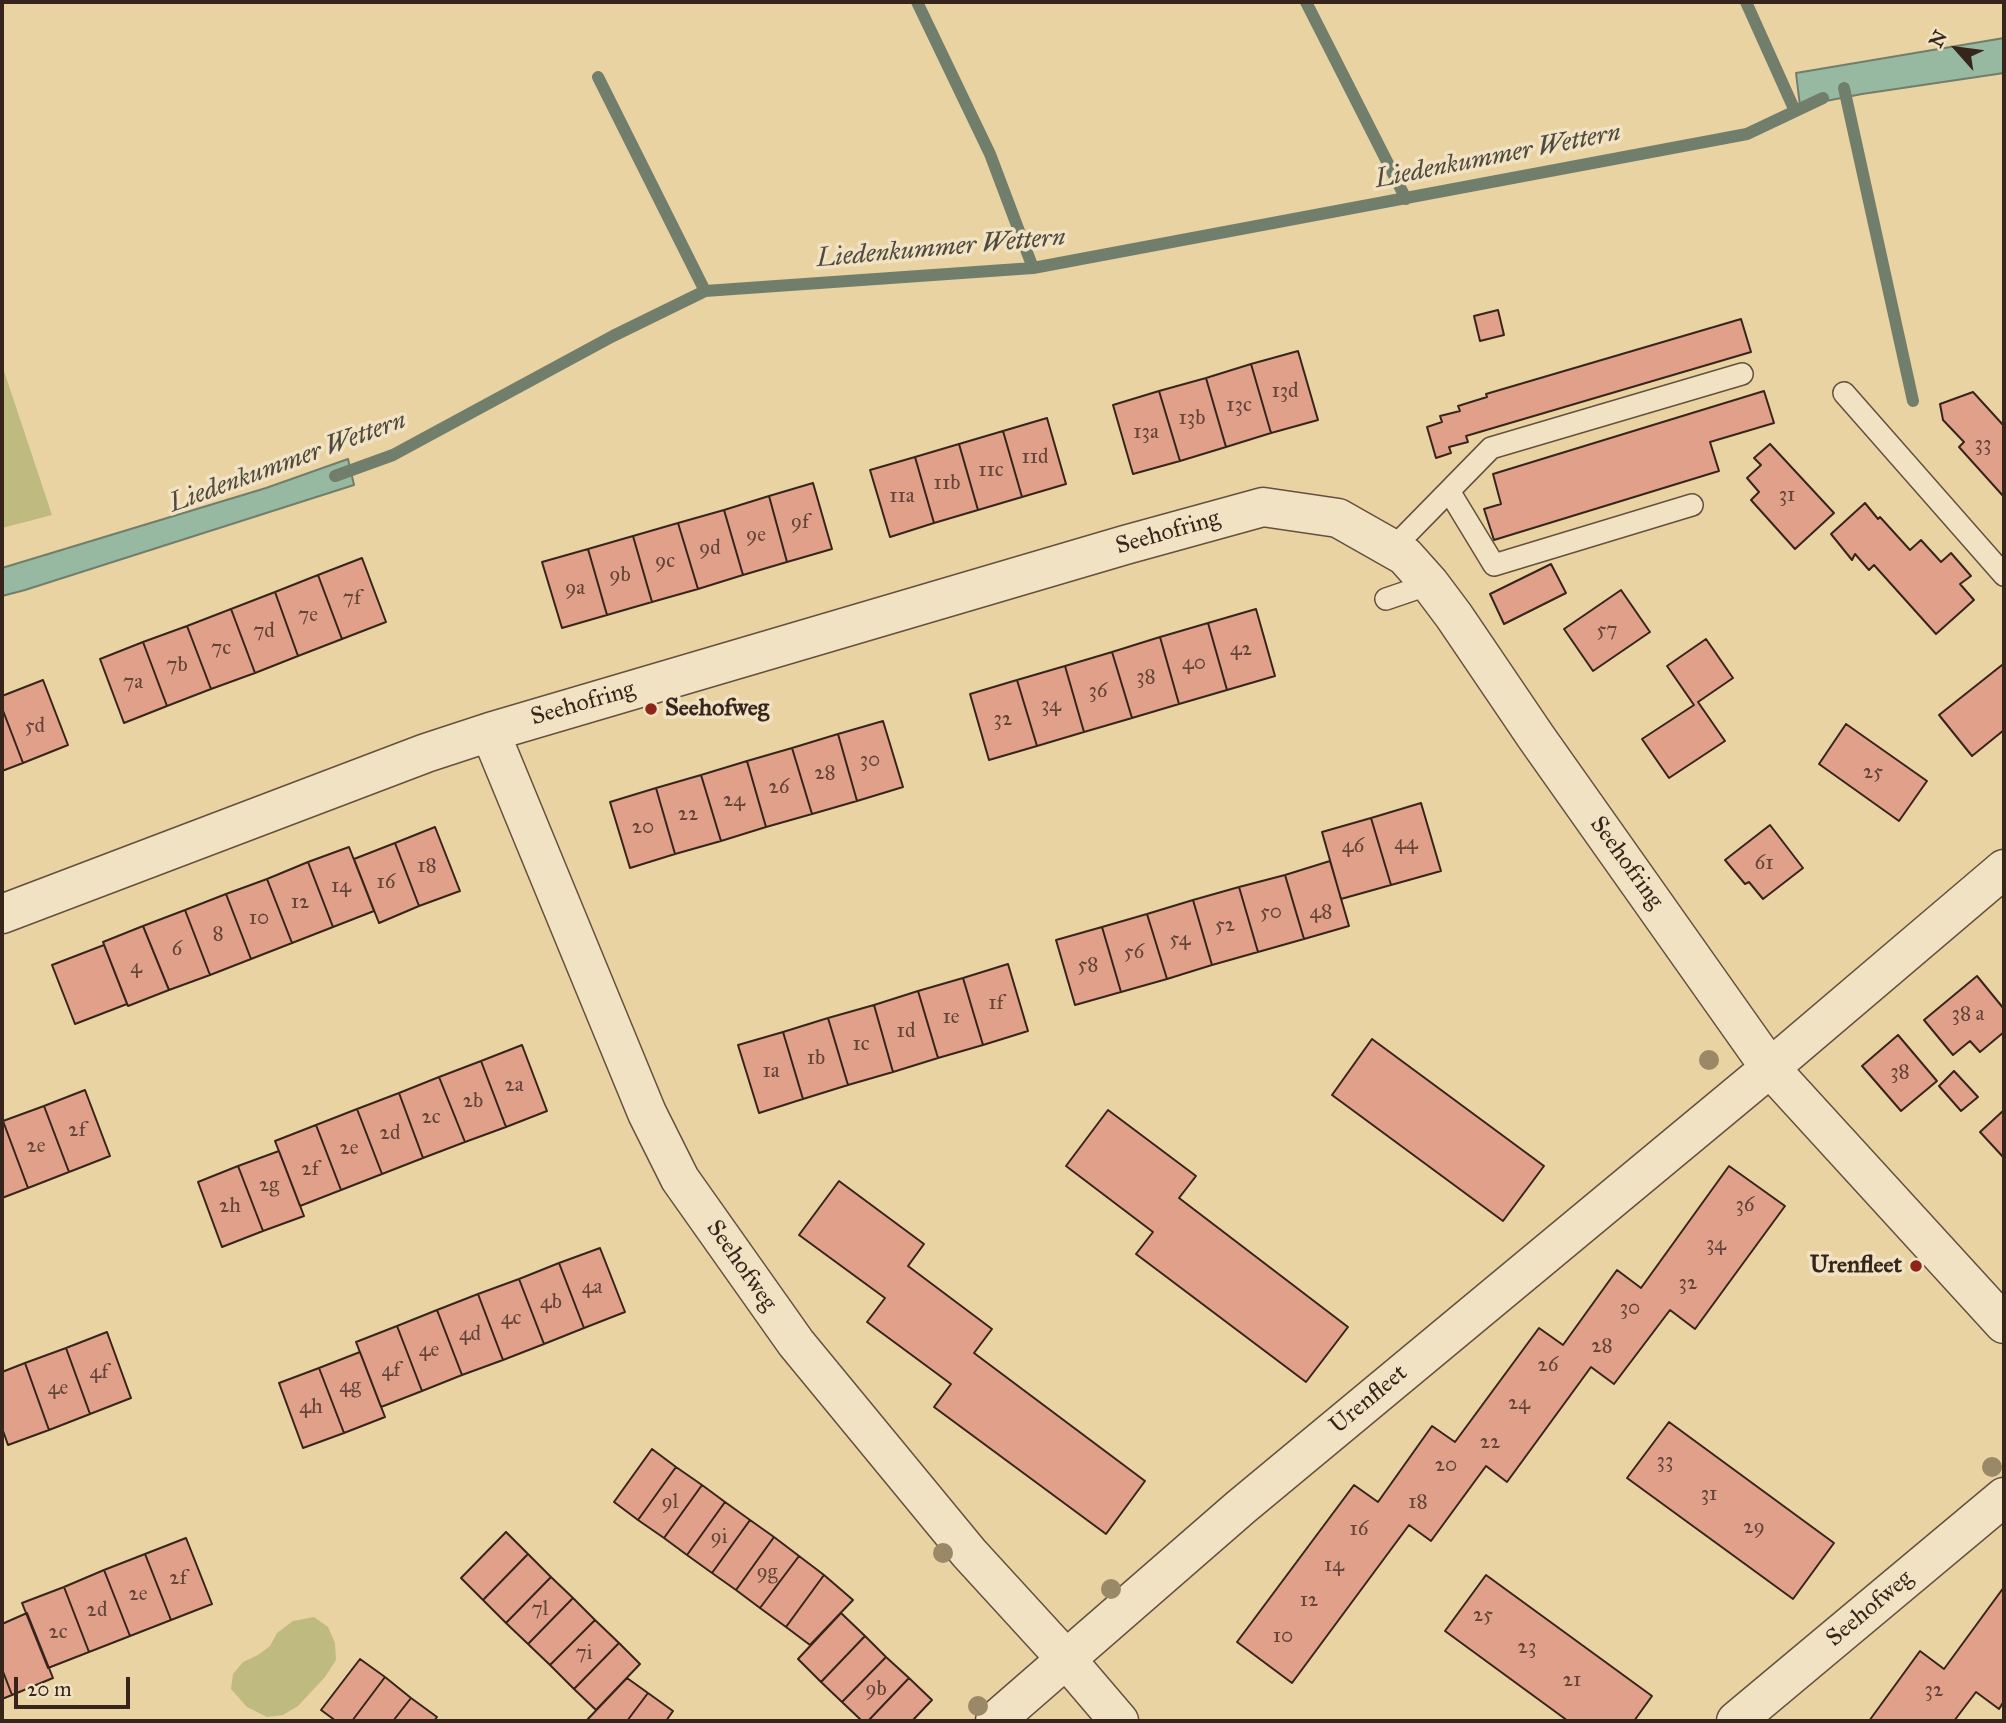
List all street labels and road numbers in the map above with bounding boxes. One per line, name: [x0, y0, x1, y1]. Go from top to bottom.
street label: Seehofring: [1113, 504, 1223, 562]
street label: Seehofring: [528, 675, 638, 733]
street label: Seehofring: [1583, 811, 1669, 915]
street label: Seehofweg: [699, 1215, 783, 1317]
street label: Urenfleet: [1324, 1359, 1414, 1441]
street label: Seehofweg: [1821, 1565, 1919, 1653]

